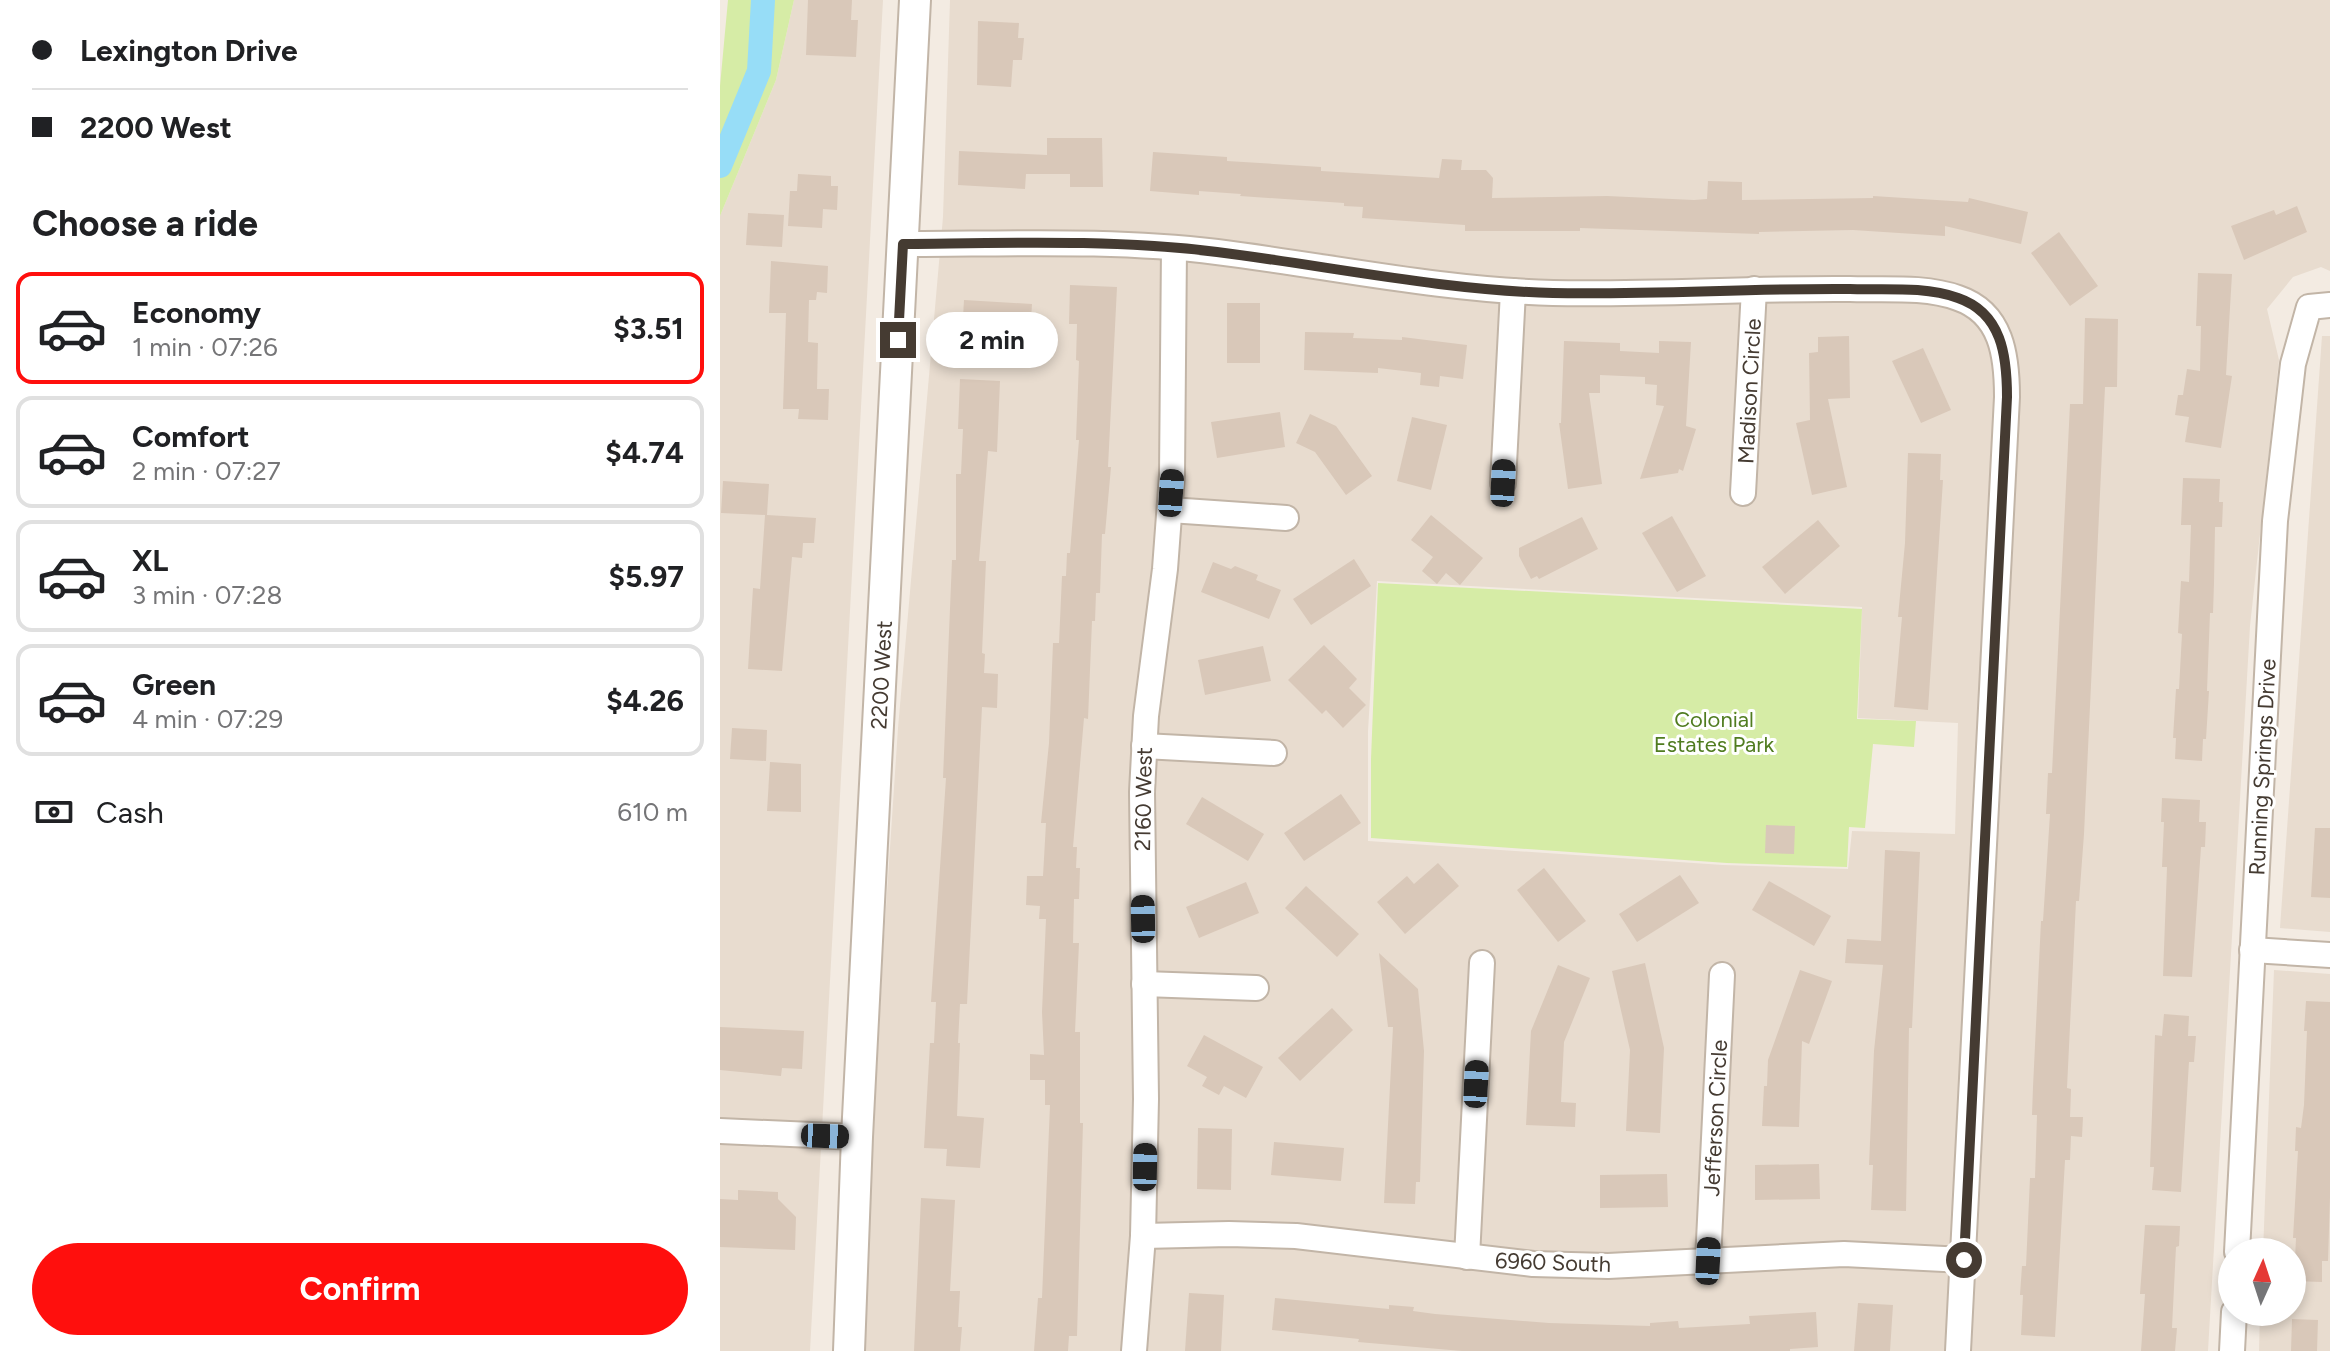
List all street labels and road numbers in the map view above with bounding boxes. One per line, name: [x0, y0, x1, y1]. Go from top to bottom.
street label: Madison Circle: [1732, 318, 1767, 464]
street label: 2200 West: [865, 620, 898, 730]
street label: Running Springs Drive: [2243, 658, 2282, 876]
street label: 2160 West: [1129, 747, 1158, 851]
street label: Jefferson Circle: [1698, 1039, 1733, 1197]
street label: 6960 South: [1495, 1247, 1611, 1278]

